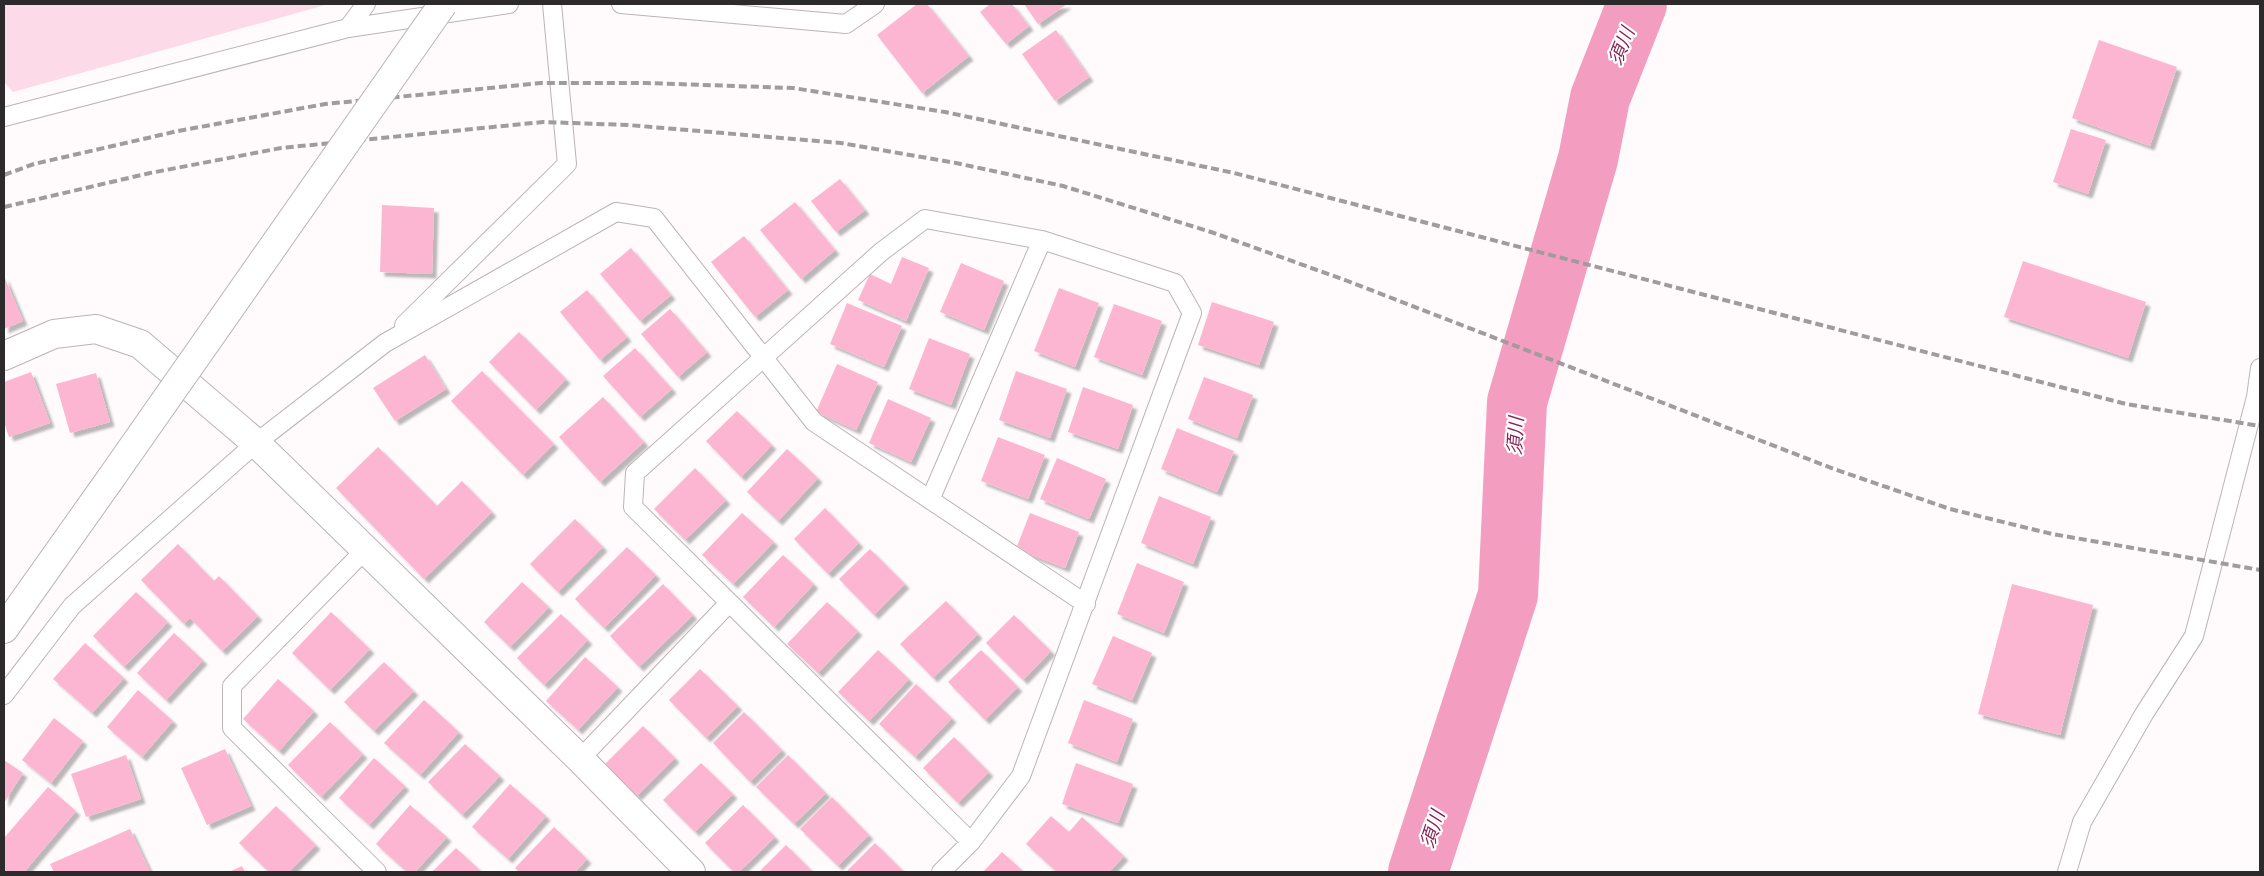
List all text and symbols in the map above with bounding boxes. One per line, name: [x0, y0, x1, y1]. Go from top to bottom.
water label: 須川: [1604, 22, 1640, 68]
water label: 須川: [1503, 414, 1528, 456]
water label: 須川: [1416, 806, 1450, 851]

